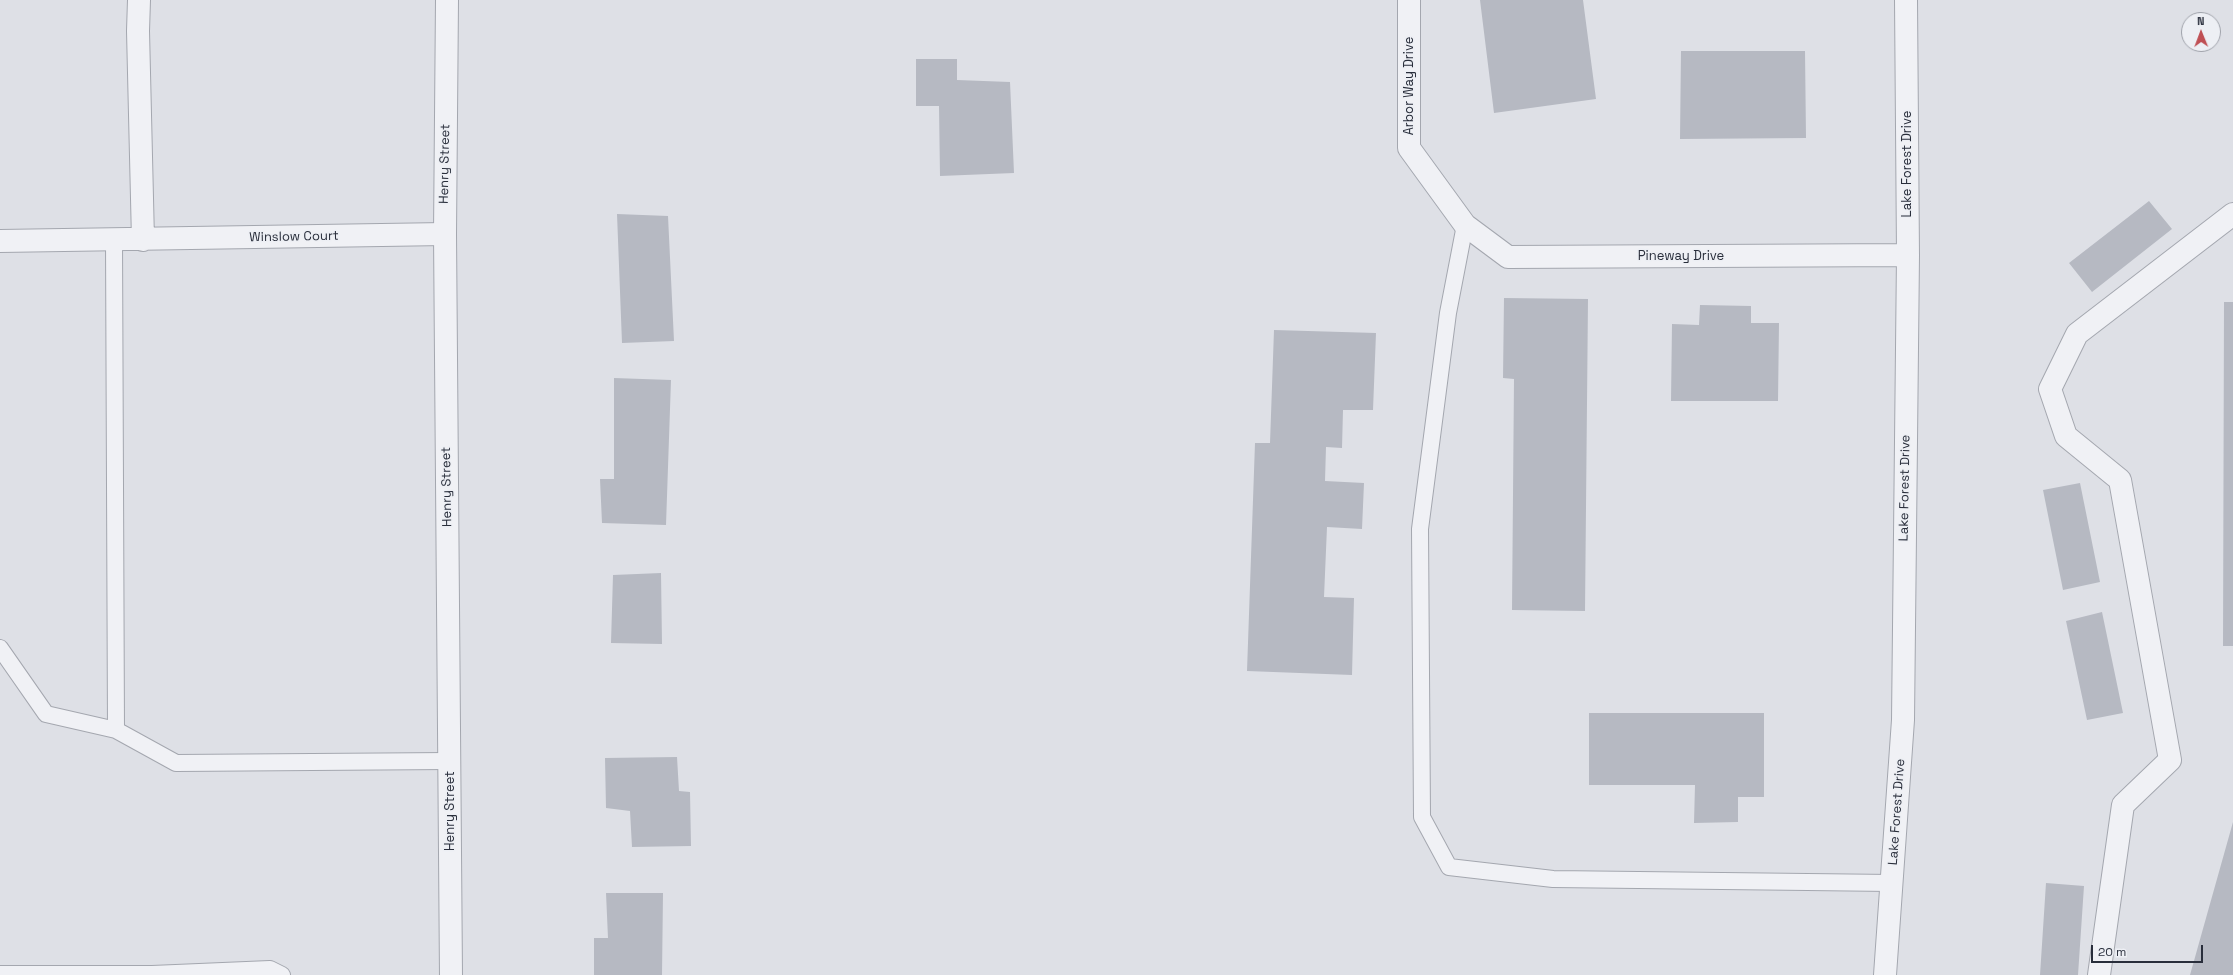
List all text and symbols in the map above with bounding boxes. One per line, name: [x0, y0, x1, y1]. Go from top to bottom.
north arrow: [2181, 12, 2221, 52]
text: N: [2197, 14, 2205, 28]
street label: Arbor Way Drive: [1401, 37, 1417, 135]
street label: Lake Forest Drive: [1899, 111, 1915, 217]
street label: Henry Street: [437, 124, 453, 204]
street label: Winslow Court: [249, 228, 339, 246]
street label: Pineway Drive: [1638, 248, 1724, 264]
street label: Lake Forest Drive: [1896, 434, 1914, 542]
street label: Henry Street: [439, 447, 455, 527]
street label: Lake Forest Drive: [1885, 758, 1909, 866]
street label: Henry Street: [442, 771, 458, 851]
scale bar: [2093, 937, 2205, 963]
text: 20 m: [2098, 944, 2126, 960]

